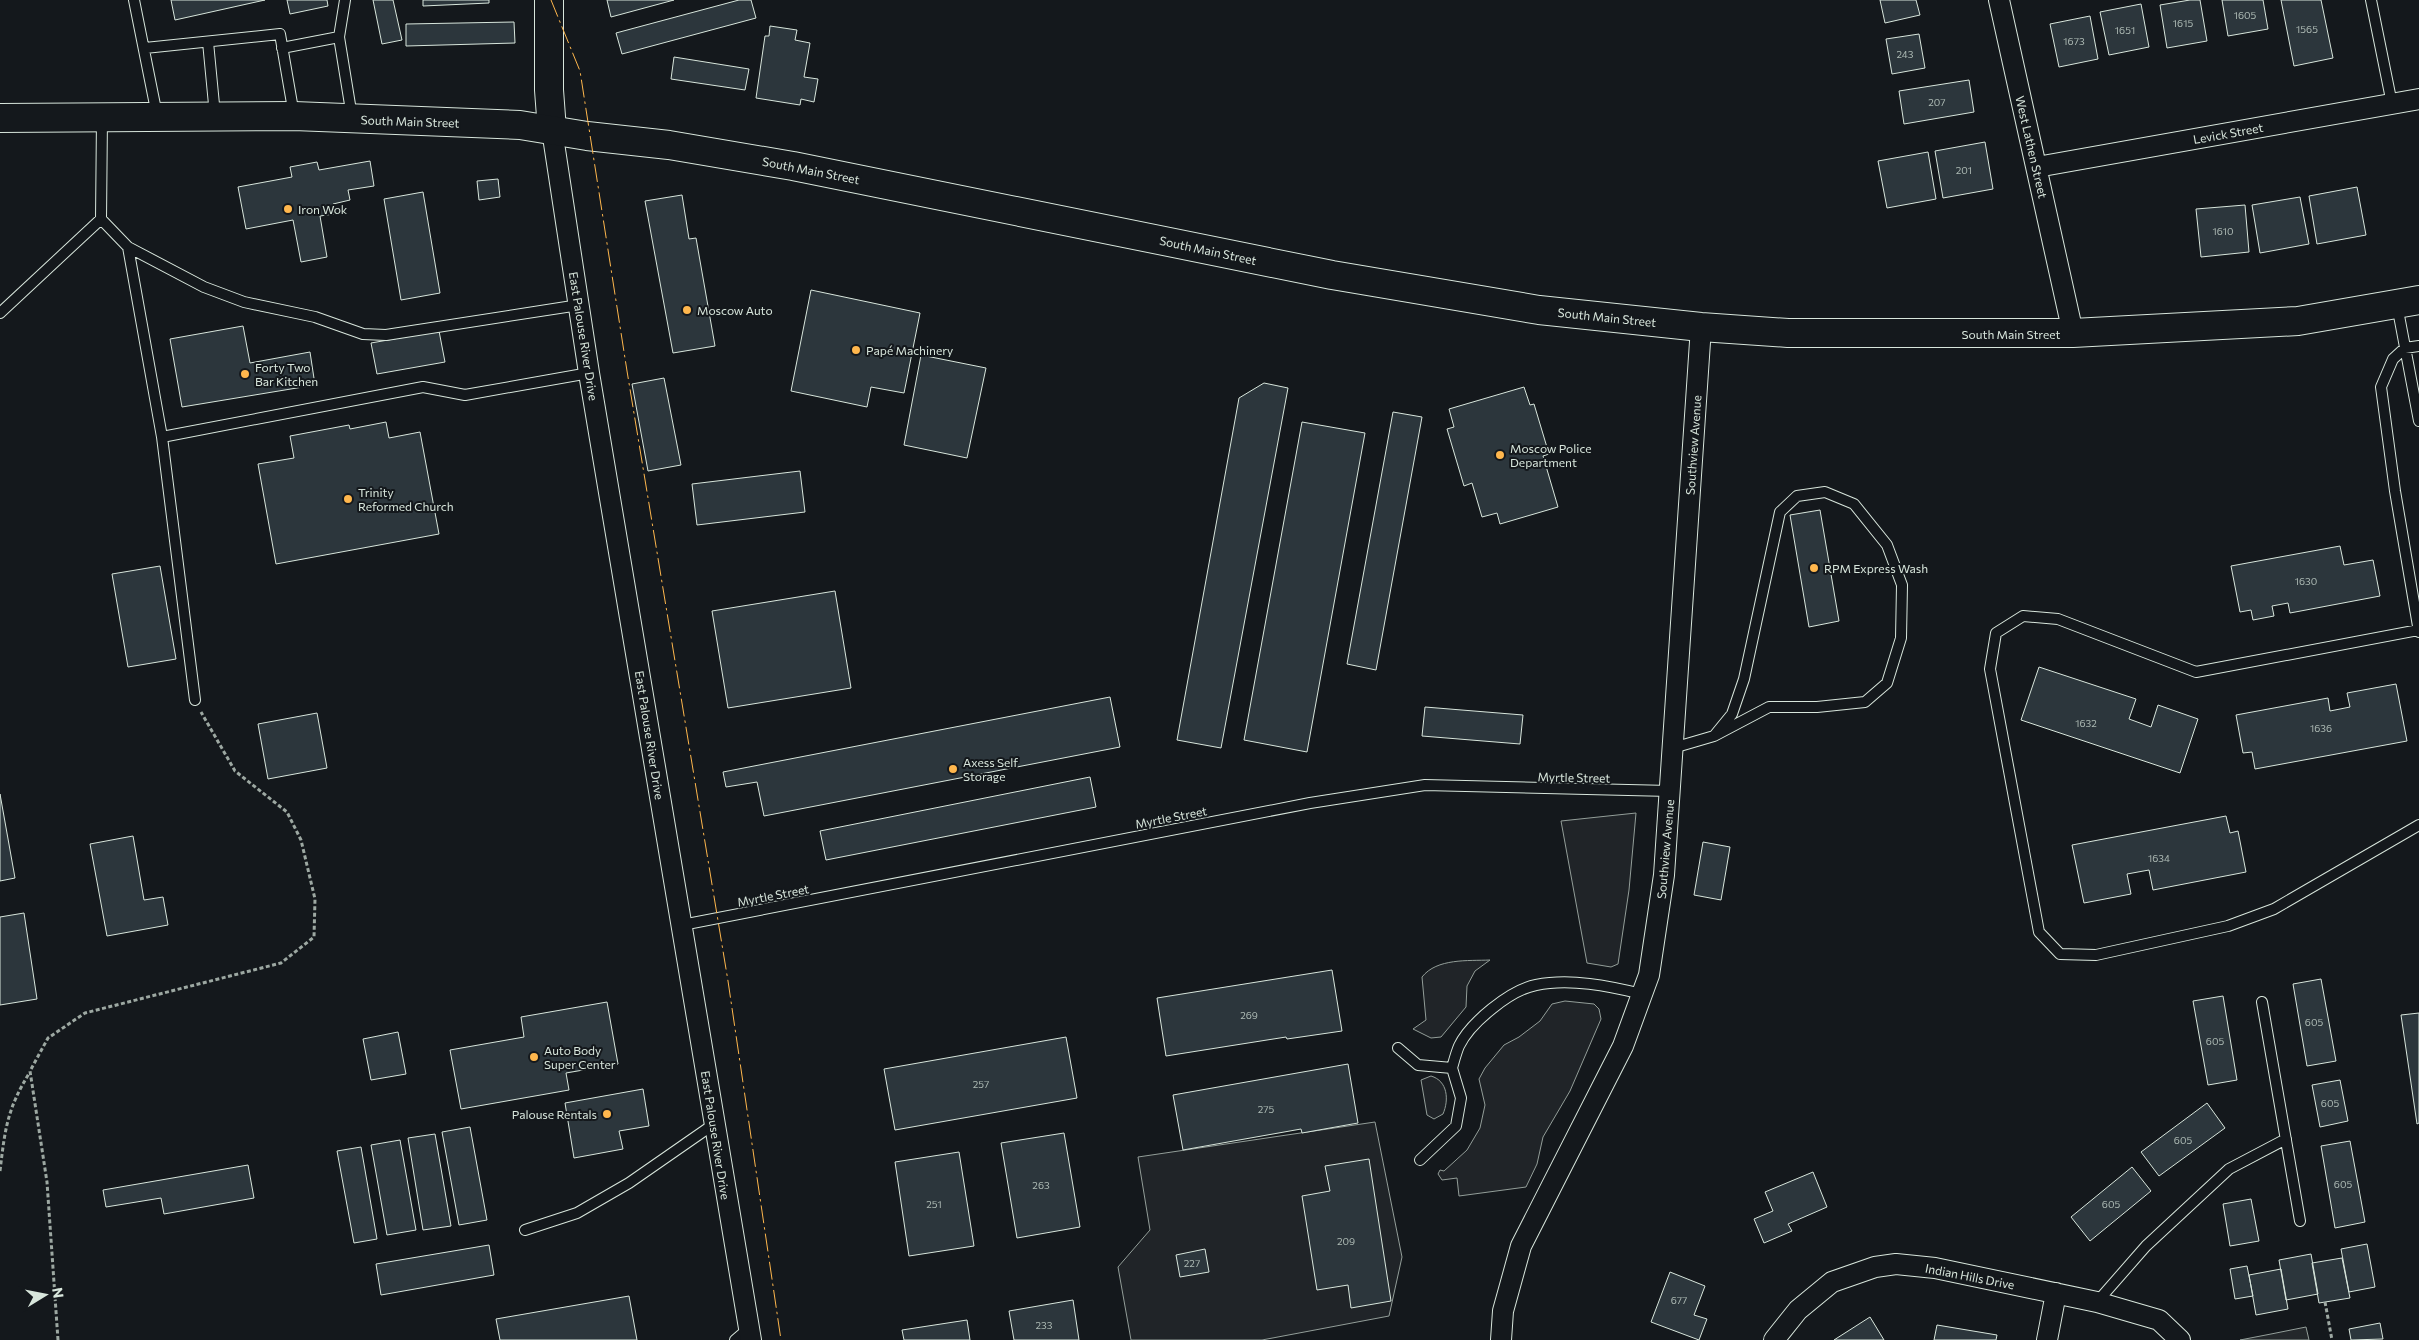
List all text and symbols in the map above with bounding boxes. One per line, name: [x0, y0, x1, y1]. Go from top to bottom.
house number: 1605: [2234, 9, 2257, 21]
house number: 1615: [2173, 17, 2193, 29]
house number: 1565: [2296, 23, 2318, 35]
house number: 1651: [2115, 24, 2135, 36]
house number: 1673: [2063, 35, 2085, 47]
house number: 243: [1896, 48, 1914, 60]
street label: West Lathen Street: [2013, 94, 2051, 200]
house number: 207: [1928, 96, 1946, 108]
street label: South Main Street: [360, 112, 460, 130]
street label: Levick Street: [2192, 120, 2264, 146]
street label: South Main Street: [761, 154, 861, 186]
house number: 201: [1956, 164, 1972, 176]
place label: Iron Wok: [298, 202, 348, 216]
marker: Iron Wok: [282, 203, 294, 215]
house number: 1610: [2212, 225, 2234, 237]
street label: South Main Street: [1158, 233, 1258, 267]
street label: East Palouse River Drive: [567, 271, 601, 401]
place label: Moscow Auto: [697, 303, 773, 317]
marker: Moscow Auto: [681, 304, 693, 316]
street label: South Main Street: [1557, 305, 1657, 329]
street label: South Main Street: [1962, 327, 2060, 341]
place label: Papé Machinery: [866, 343, 953, 357]
marker: Papé Machinery: [850, 344, 862, 356]
place label: Forty Two Bar Kitchen: [255, 360, 318, 388]
marker: Forty Two Bar Kitchen: [239, 368, 251, 380]
street label: Southview Avenue: [1683, 395, 1703, 495]
place label: Moscow Police Department: [1510, 441, 1592, 469]
marker: Moscow Police Department: [1494, 449, 1506, 461]
place label: Trinity Reformed Church: [358, 485, 454, 513]
marker: Trinity Reformed Church: [342, 493, 354, 505]
place label: RPM Express Wash: [1824, 561, 1928, 575]
marker: RPM Express Wash: [1808, 562, 1820, 574]
house number: 1630: [2295, 575, 2317, 587]
street label: East Palouse River Drive: [633, 670, 667, 800]
house number: 1632: [2075, 717, 2097, 729]
house number: 1636: [2310, 722, 2332, 734]
place label: Axess Self Storage: [963, 755, 1018, 783]
marker: Axess Self Storage: [947, 763, 959, 775]
street label: Myrtle Street: [1538, 769, 1610, 785]
street label: Southview Avenue: [1654, 799, 1676, 899]
street label: Myrtle Street: [1134, 803, 1208, 831]
house number: 1634: [2148, 852, 2170, 864]
street label: Myrtle Street: [736, 881, 810, 909]
house number: 269: [1240, 1009, 1258, 1021]
house number: 605: [2305, 1016, 2323, 1028]
house number: 605: [2206, 1035, 2224, 1047]
place label: Auto Body Super Center: [544, 1043, 616, 1071]
marker: Auto Body Super Center: [528, 1051, 540, 1063]
street label: East Palouse River Drive: [699, 1070, 733, 1200]
house number: 257: [973, 1078, 989, 1090]
house number: 605: [2321, 1097, 2339, 1109]
house number: 275: [1258, 1103, 1275, 1115]
place label: Palouse Rentals: [512, 1107, 597, 1121]
marker: Palouse Rentals: [601, 1108, 613, 1120]
house number: 605: [2174, 1134, 2192, 1146]
house number: 605: [2334, 1178, 2352, 1190]
house number: 263: [1032, 1179, 1050, 1191]
house number: 251: [926, 1198, 942, 1210]
house number: 605: [2102, 1198, 2120, 1210]
house number: 209: [1337, 1235, 1355, 1247]
house number: 227: [1184, 1257, 1200, 1269]
street label: Indian Hills Drive: [1924, 1260, 2016, 1292]
north arrow: [20, 1270, 70, 1320]
text: N: [49, 1286, 68, 1299]
house number: 677: [1671, 1294, 1687, 1306]
house number: 233: [1036, 1319, 1053, 1331]

